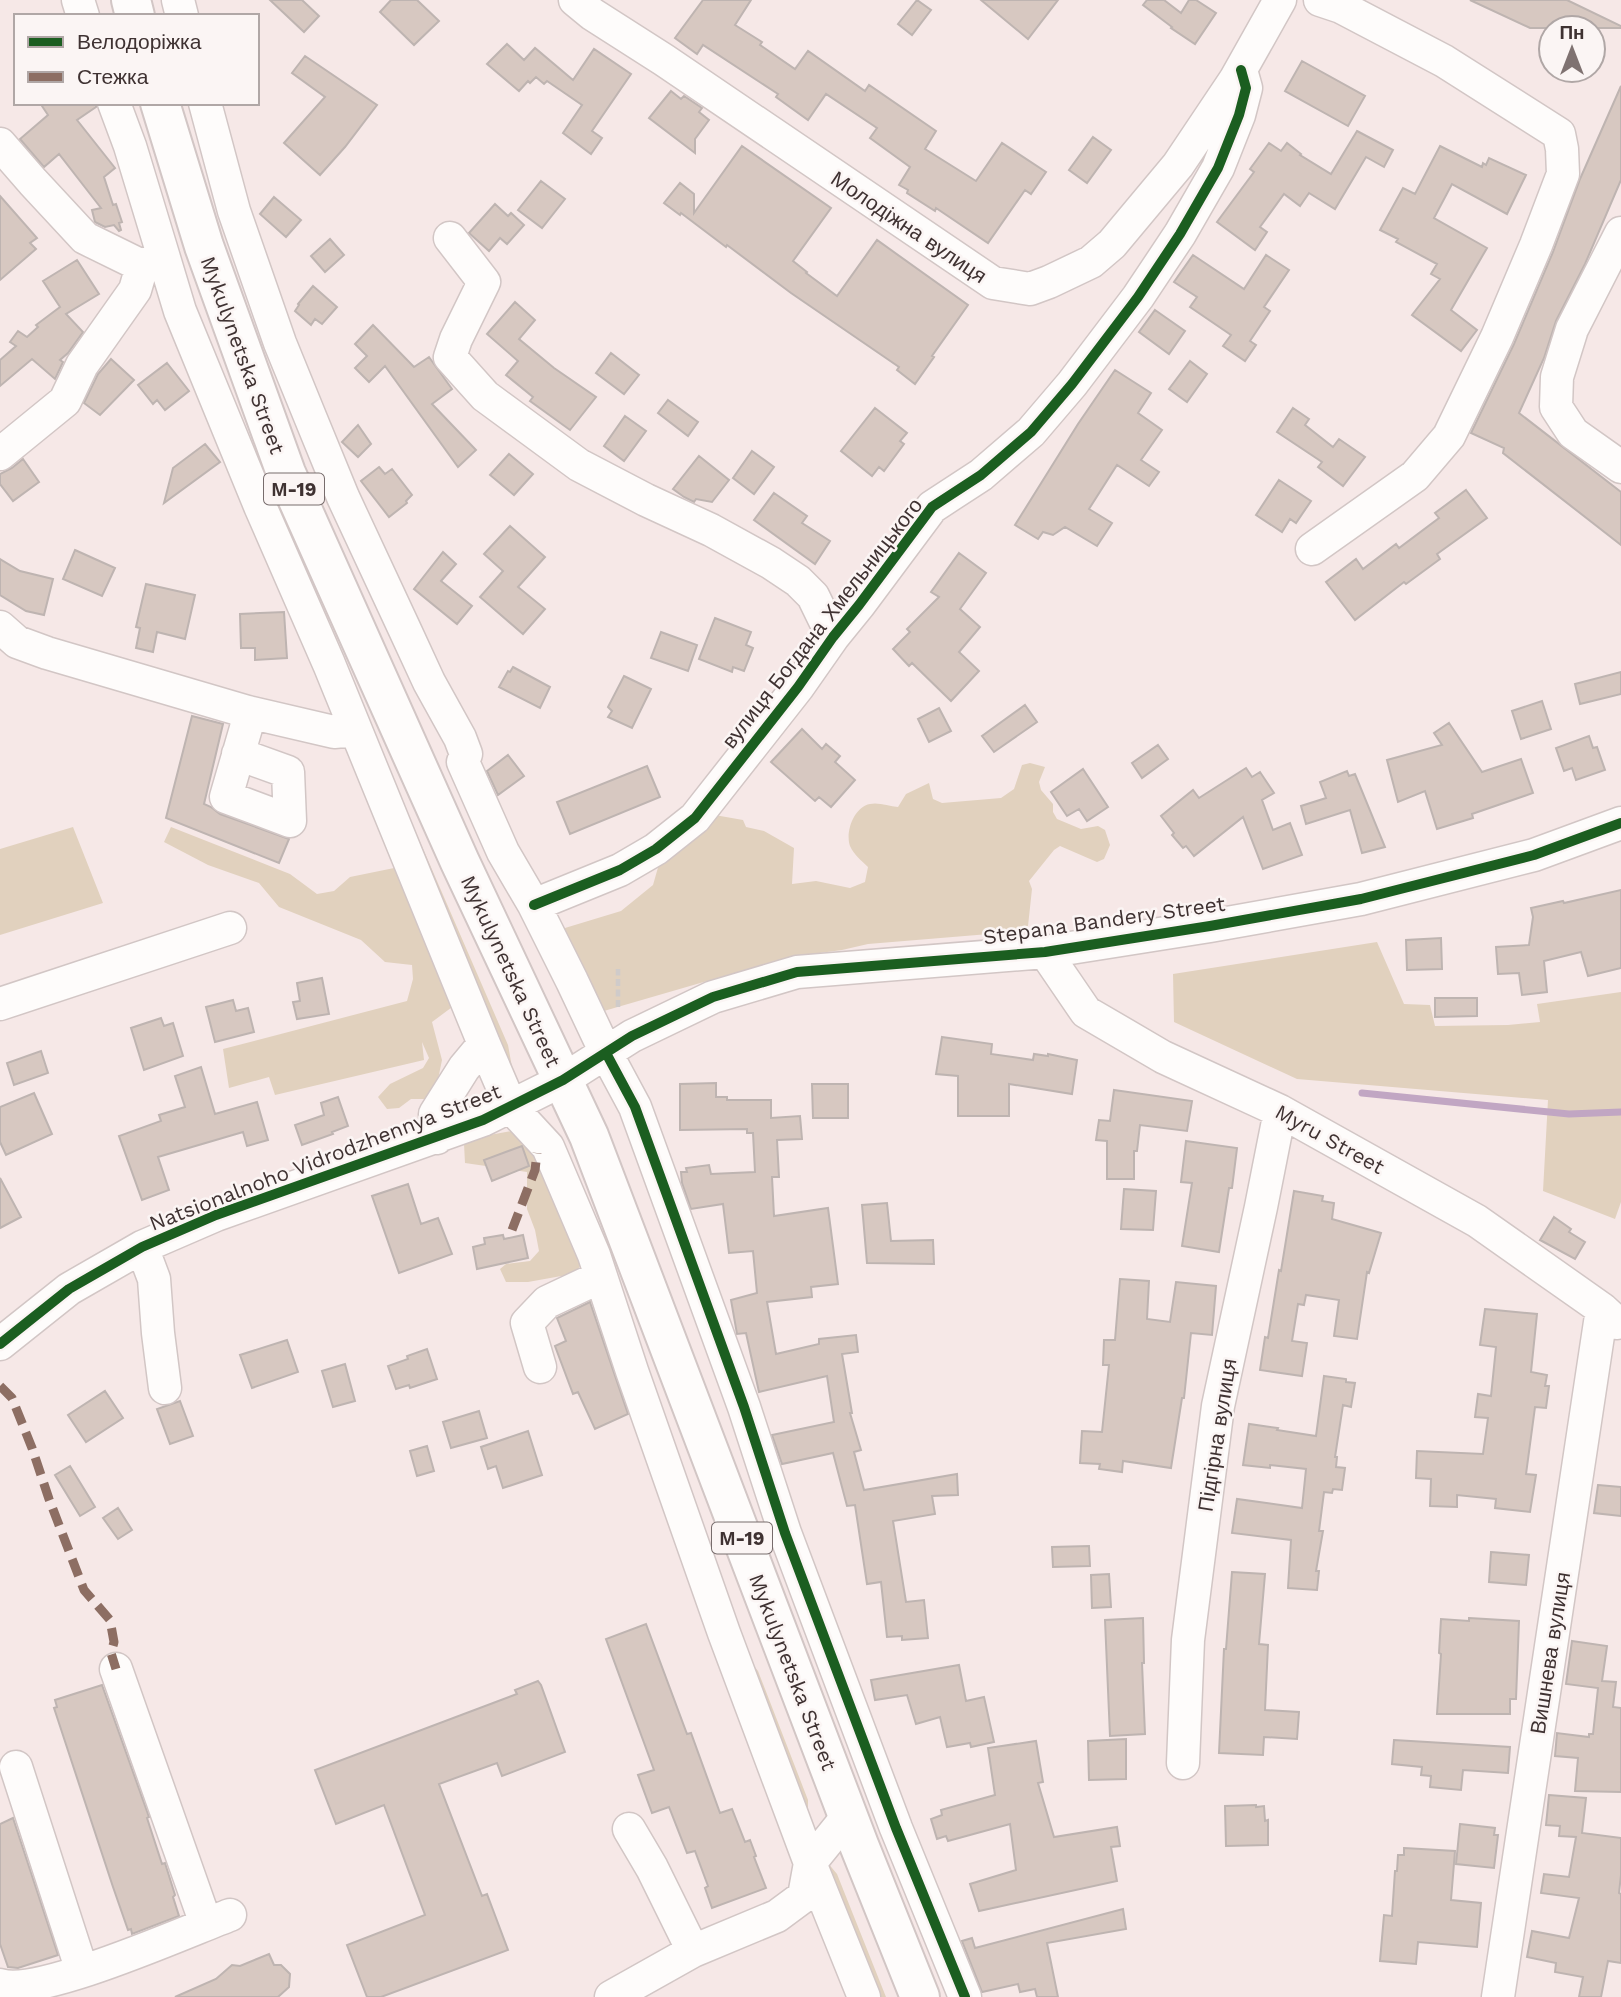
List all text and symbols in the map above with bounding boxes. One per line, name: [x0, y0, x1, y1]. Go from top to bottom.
legend: [14, 14, 259, 105]
north arrow: [1537, 14, 1607, 84]
text: Пн: [1559, 21, 1585, 44]
text: Велодоріжка: [77, 29, 202, 54]
text: Стежка: [77, 64, 149, 89]
street label: Молодіжна вулиця: [826, 166, 992, 288]
street label: Mykulynetska Street: [196, 253, 290, 457]
road number: М-19: [264, 474, 324, 504]
street label: вулиця Богдана Хмельницького: [716, 493, 928, 753]
street label: Mykulynetska Street: [456, 871, 566, 1071]
street label: Stepana Bandery Street: [981, 891, 1227, 949]
street label: Natsionalnoho Vidrodzhennya Street: [146, 1078, 504, 1236]
street label: Myru Street: [1271, 1099, 1389, 1179]
street label: Підгірна вулиця: [1193, 1357, 1241, 1513]
road number: М-19: [712, 1522, 772, 1554]
street label: Mykulynetska Street: [744, 1570, 842, 1774]
street label: Вишнева вулиця: [1525, 1570, 1575, 1736]

